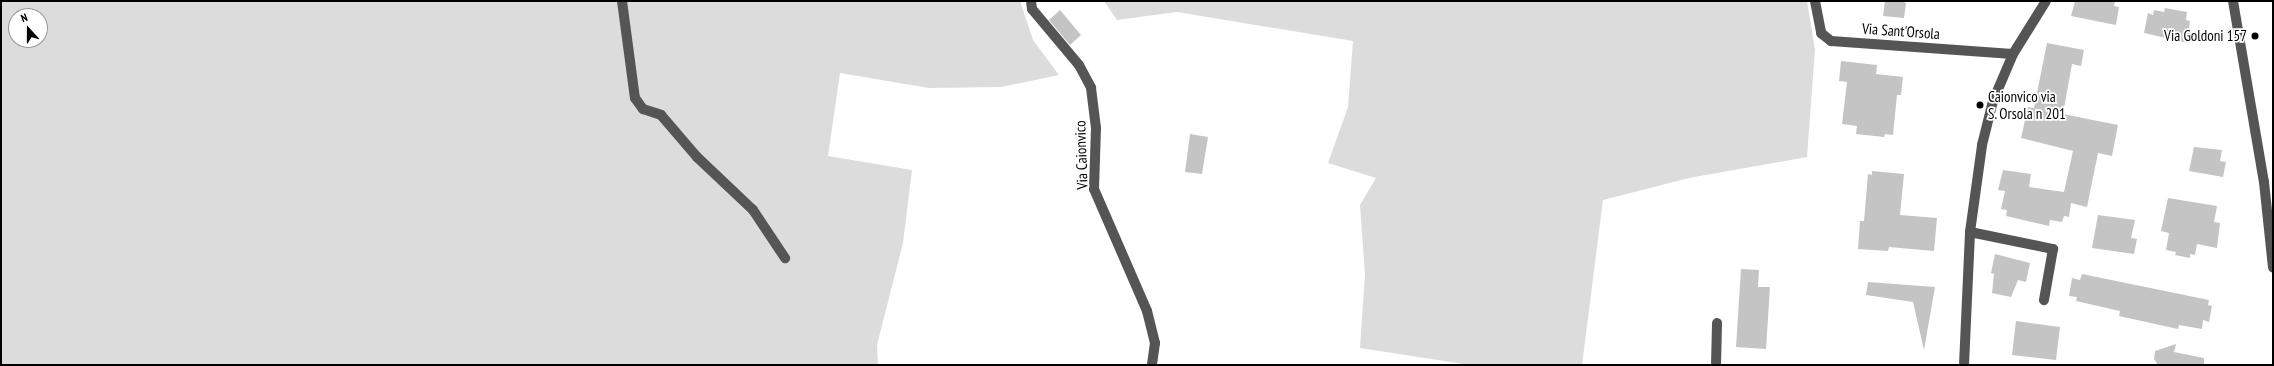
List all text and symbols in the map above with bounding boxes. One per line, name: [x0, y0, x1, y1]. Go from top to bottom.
north arrow: [8, 8, 48, 48]
text: N: [19, 10, 29, 25]
street label: Via Sant'Orsola: [1861, 19, 1941, 43]
place label: Via Goldoni 157: [2164, 27, 2247, 45]
marker: Via Goldoni 157: [2250, 31, 2260, 41]
place label: Caionvico via S. Orsola n 201: [1988, 87, 2067, 122]
marker: Caionvico via S. Orsola n 201: [1975, 100, 1985, 110]
street label: Via Caionvico: [1071, 120, 1091, 190]

